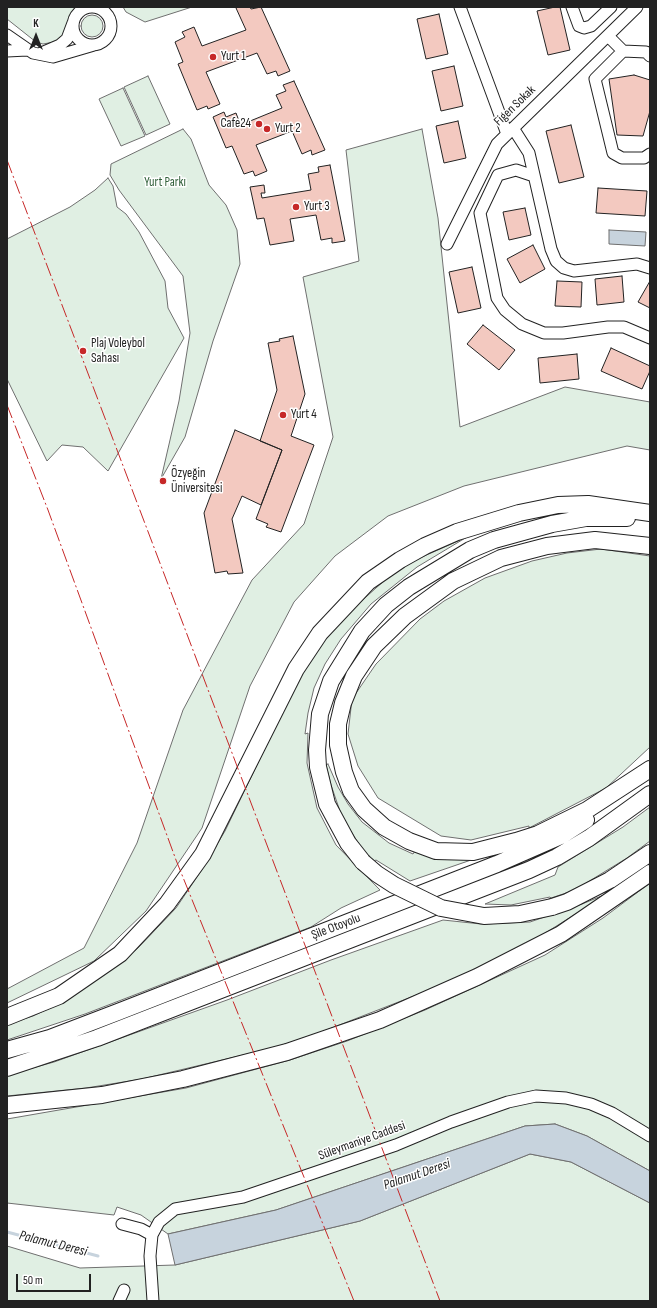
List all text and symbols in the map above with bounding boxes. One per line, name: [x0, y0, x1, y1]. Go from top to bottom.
north arrow: [16, 16, 56, 56]
text: K: [33, 17, 39, 30]
place label: Yurt 1: [221, 49, 246, 65]
marker: Yurt 1: [208, 52, 218, 62]
street label: Figen Sokak: [491, 83, 539, 129]
place label: Cafe24: [221, 116, 251, 132]
marker: Cafe24: [254, 119, 264, 129]
place label: Yurt 2: [275, 121, 301, 137]
marker: Yurt 2: [262, 124, 272, 134]
park label: Yurt Parkı: [144, 175, 186, 191]
place label: Yurt 3: [304, 199, 330, 215]
marker: Yurt 3: [291, 202, 301, 212]
place label: Plaj Voleybol Sahası: [91, 336, 145, 367]
marker: Plaj Voleybol Sahası: [78, 346, 88, 356]
place label: Yurt 4: [291, 407, 317, 423]
marker: Yurt 4: [278, 410, 288, 420]
place label: Özyeğin Üniversitesi: [171, 466, 222, 497]
marker: Özyeğin Üniversitesi: [158, 476, 168, 486]
street label: Şile Otoyolu: [309, 911, 363, 943]
street label: Süleymaniye Caddesi: [316, 1118, 408, 1164]
water label: Palamut Deresi: [381, 1156, 453, 1194]
water label: Palamut Deresi: [17, 1227, 89, 1261]
scale bar: [18, 1266, 93, 1292]
text: 50 m: [23, 1273, 43, 1288]

